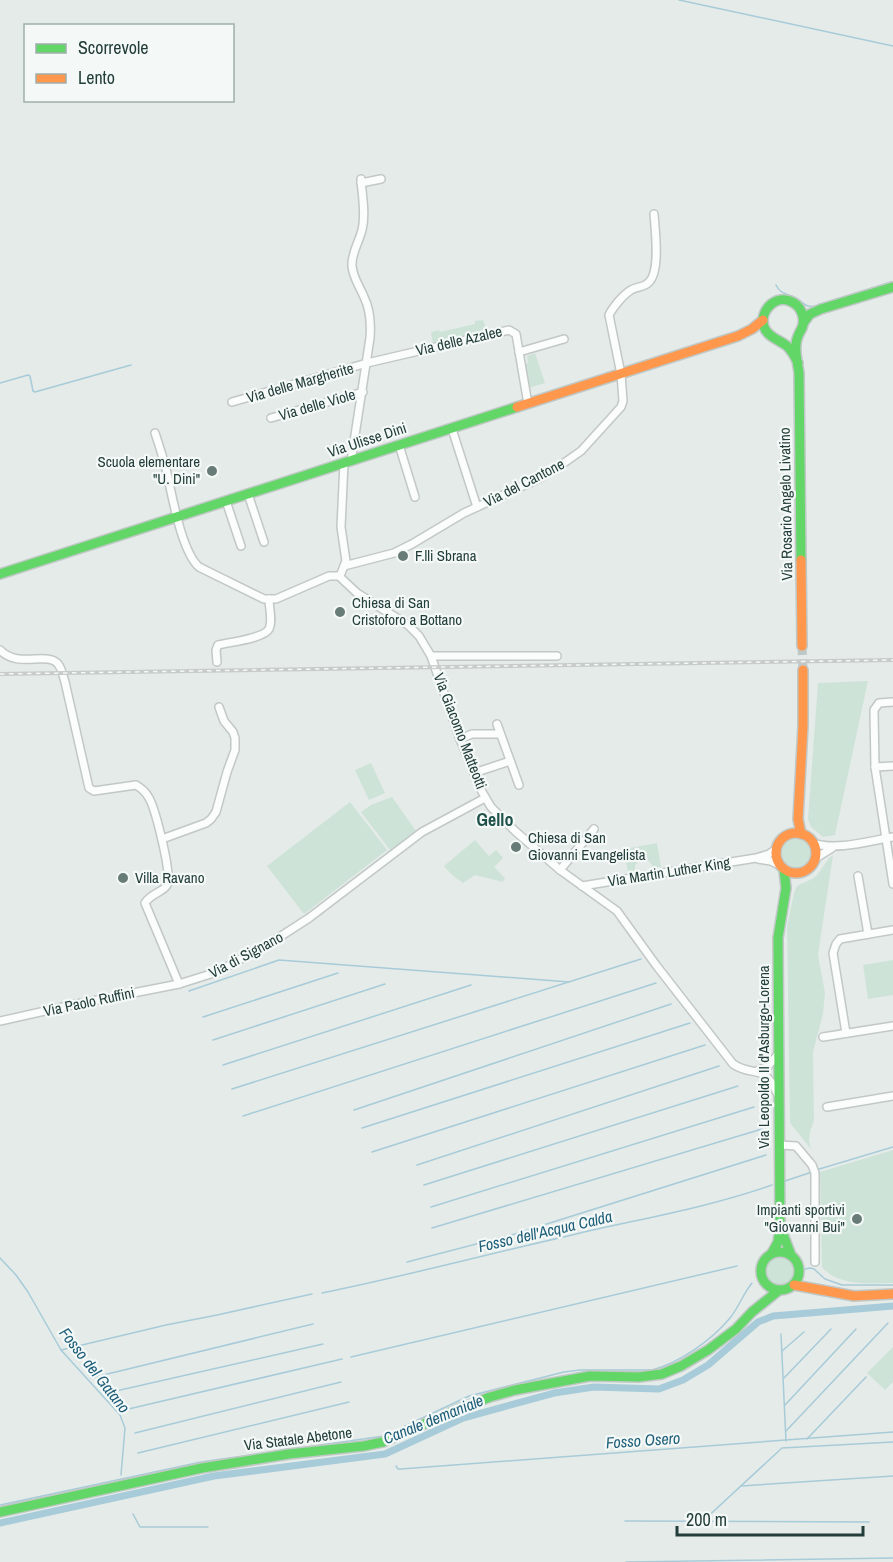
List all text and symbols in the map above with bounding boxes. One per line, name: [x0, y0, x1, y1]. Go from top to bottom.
legend: [24, 24, 234, 102]
text: Scorrevole: [78, 35, 149, 60]
text: Lento: [78, 65, 115, 90]
street label: Via delle Azalee: [414, 320, 504, 361]
street label: Via delle Margherite: [244, 357, 356, 408]
street label: Via delle Viole: [276, 384, 358, 425]
street label: Via Ulisse Dini: [325, 417, 409, 462]
street label: Via Rosario Angelo Livatino: [774, 427, 797, 581]
place label: Scuola elementare "U. Dini": [97, 451, 200, 489]
street label: Via del Cantone: [480, 453, 568, 512]
marker: Scuola elementare "U. Dini": [205, 464, 219, 478]
place label: F.lli Sbrana: [415, 545, 477, 566]
marker: F.lli Sbrana: [396, 549, 410, 563]
place label: Chiesa di San Cristoforo a Bottano: [352, 592, 462, 630]
marker: Chiesa di San Cristoforo a Bottano: [333, 605, 347, 619]
street label: Via Giacomo Matteotti: [429, 670, 492, 792]
district label: Gello: [477, 807, 513, 832]
place label: Chiesa di San Giovanni Evangelista: [528, 827, 646, 865]
marker: Chiesa di San Giovanni Evangelista: [509, 840, 523, 854]
street label: Via Martin Luther King: [606, 851, 732, 892]
place label: Villa Ravano: [135, 867, 205, 888]
marker: Villa Ravano: [116, 871, 130, 885]
street label: Via di Signano: [205, 926, 287, 983]
street label: Via Leopoldo II d'Asburgo-Lorena: [753, 965, 774, 1149]
street label: Via Paolo Ruffini: [41, 982, 136, 1021]
place label: Impianti sportivi "Giovanni Bui": [757, 1199, 845, 1237]
water label: Fosso dell'Acqua Calda: [476, 1205, 614, 1257]
marker: Impianti sportivi "Giovanni Bui": [850, 1212, 864, 1226]
water label: Fosso del Gatano: [55, 1323, 135, 1417]
water label: Canale demaniale: [380, 1389, 486, 1449]
street label: Via Statale Abetone: [243, 1421, 353, 1456]
water label: Fosso Osero: [605, 1426, 681, 1454]
scale bar: [677, 1499, 863, 1537]
text: 200 m: [686, 1507, 727, 1532]

